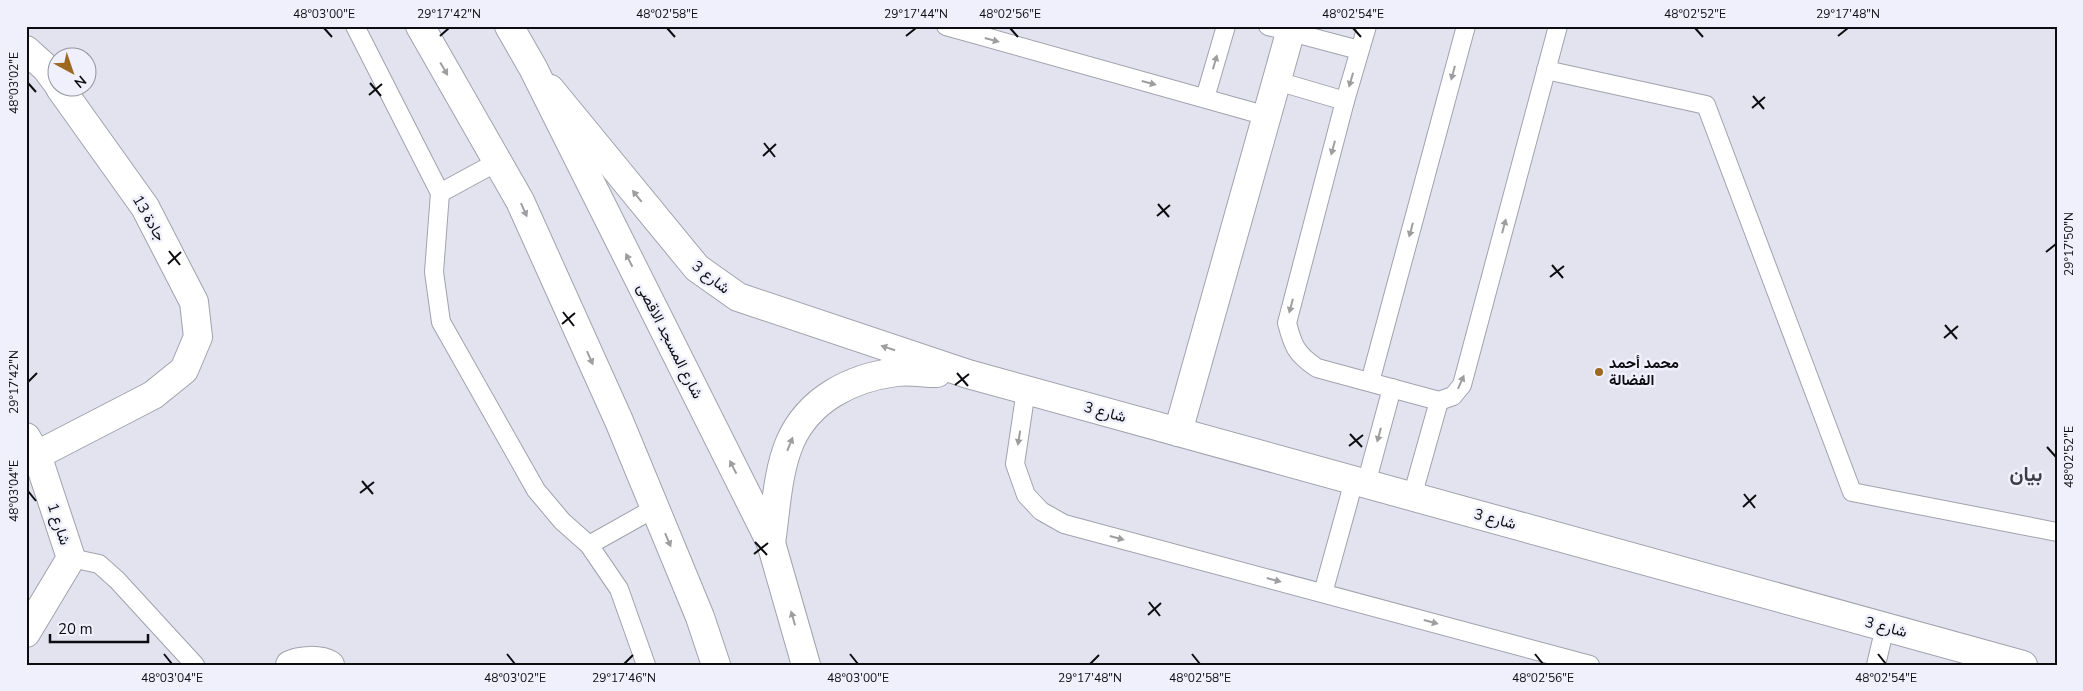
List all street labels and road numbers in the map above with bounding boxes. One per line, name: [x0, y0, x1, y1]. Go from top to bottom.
street label: جادة 13: [128, 191, 170, 245]
street label: شارع 3: [687, 256, 734, 299]
street label: شارع المسجد الاقصى: [631, 280, 708, 403]
street label: شارع 3: [1081, 397, 1129, 428]
street label: شارع 1: [42, 500, 75, 548]
street label: شارع 3: [1471, 504, 1519, 535]
street label: شارع 3: [1862, 612, 1910, 643]

